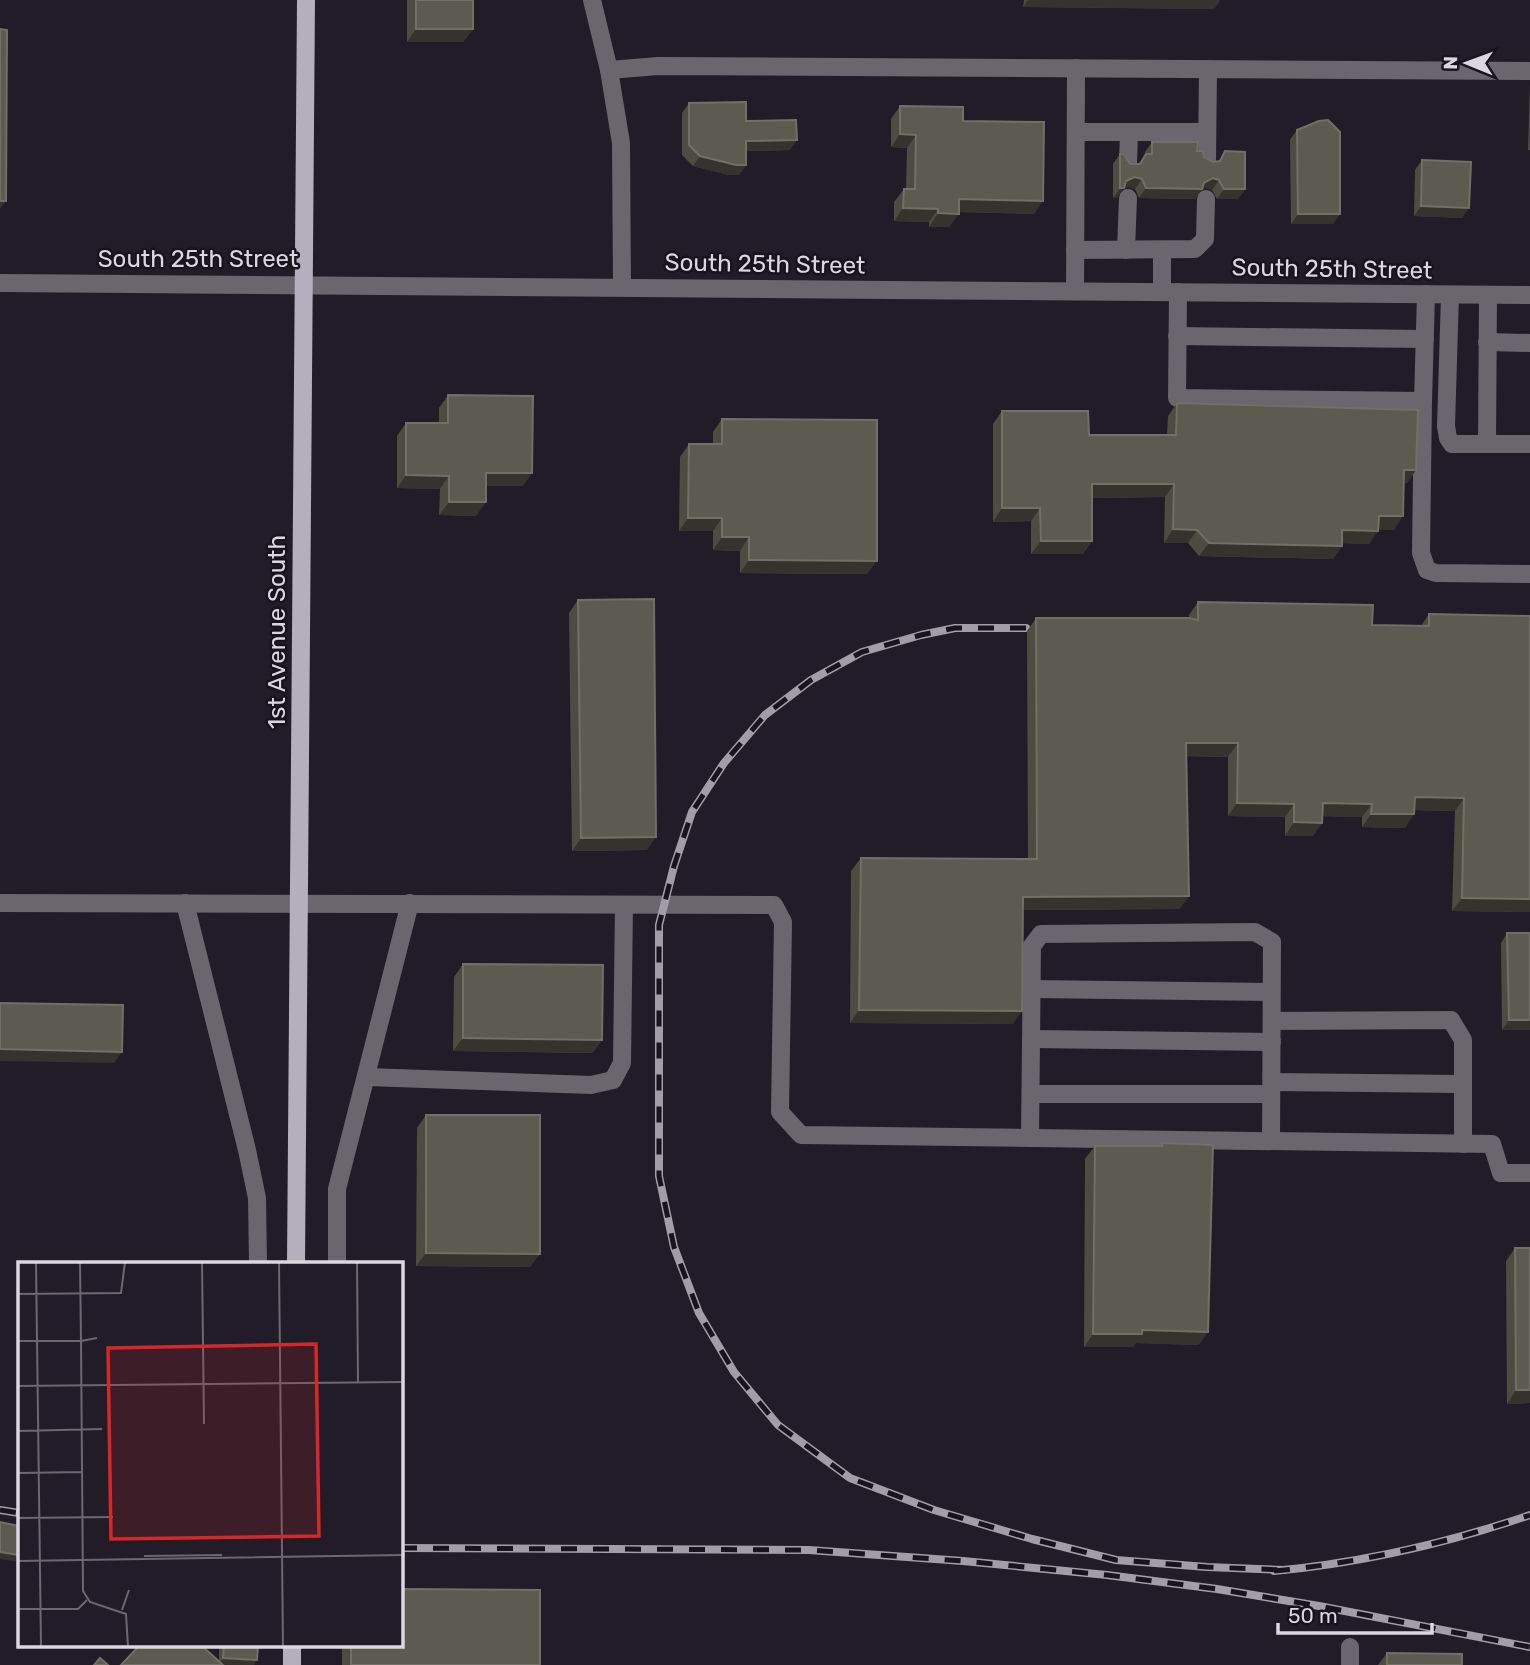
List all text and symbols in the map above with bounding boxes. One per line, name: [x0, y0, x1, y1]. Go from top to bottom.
north arrow: [1432, 28, 1502, 98]
text: N: [1439, 56, 1462, 70]
street label: South 25th Street: [98, 245, 298, 273]
street label: South 25th Street: [664, 248, 866, 280]
street label: South 25th Street: [1231, 253, 1433, 285]
street label: 1st Avenue South: [263, 535, 291, 729]
inset map: [18, 1262, 402, 1648]
scale bar: [1278, 1592, 1432, 1636]
text: 50 m: [1288, 1603, 1338, 1628]

